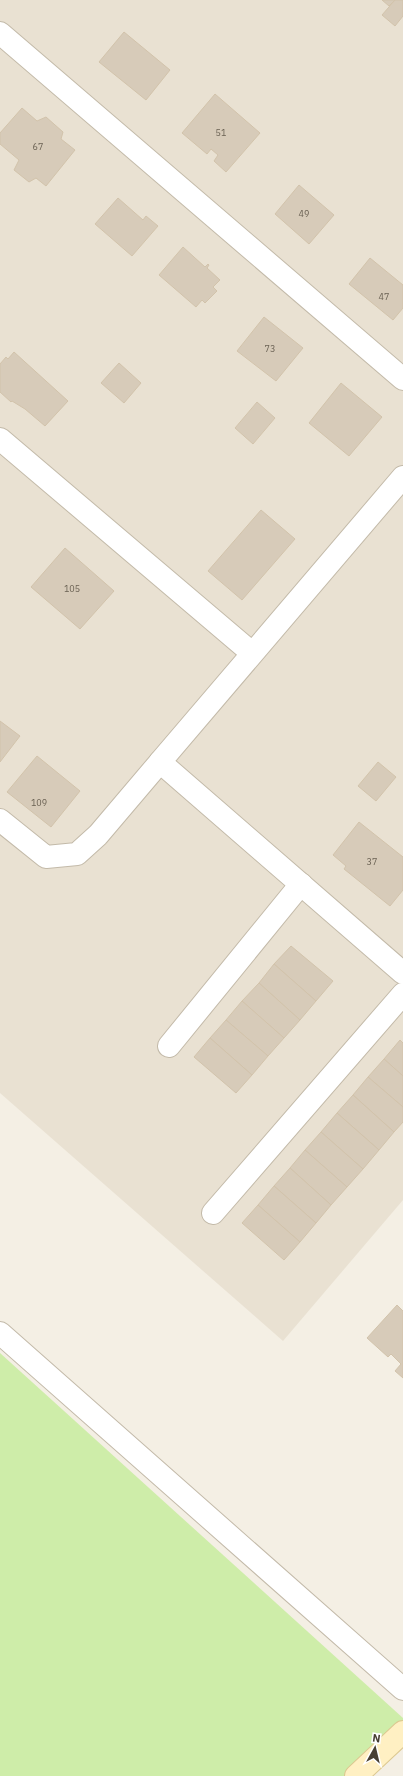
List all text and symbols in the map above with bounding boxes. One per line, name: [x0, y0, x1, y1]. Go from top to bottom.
house number: 51: [216, 127, 226, 138]
house number: 67: [33, 141, 43, 152]
house number: 49: [299, 208, 309, 219]
house number: 47: [379, 291, 389, 302]
house number: 73: [265, 343, 275, 354]
house number: 105: [64, 583, 80, 594]
house number: 109: [31, 797, 47, 808]
house number: 37: [367, 856, 377, 867]
north arrow: [355, 1728, 395, 1768]
text: N: [371, 1731, 381, 1746]

